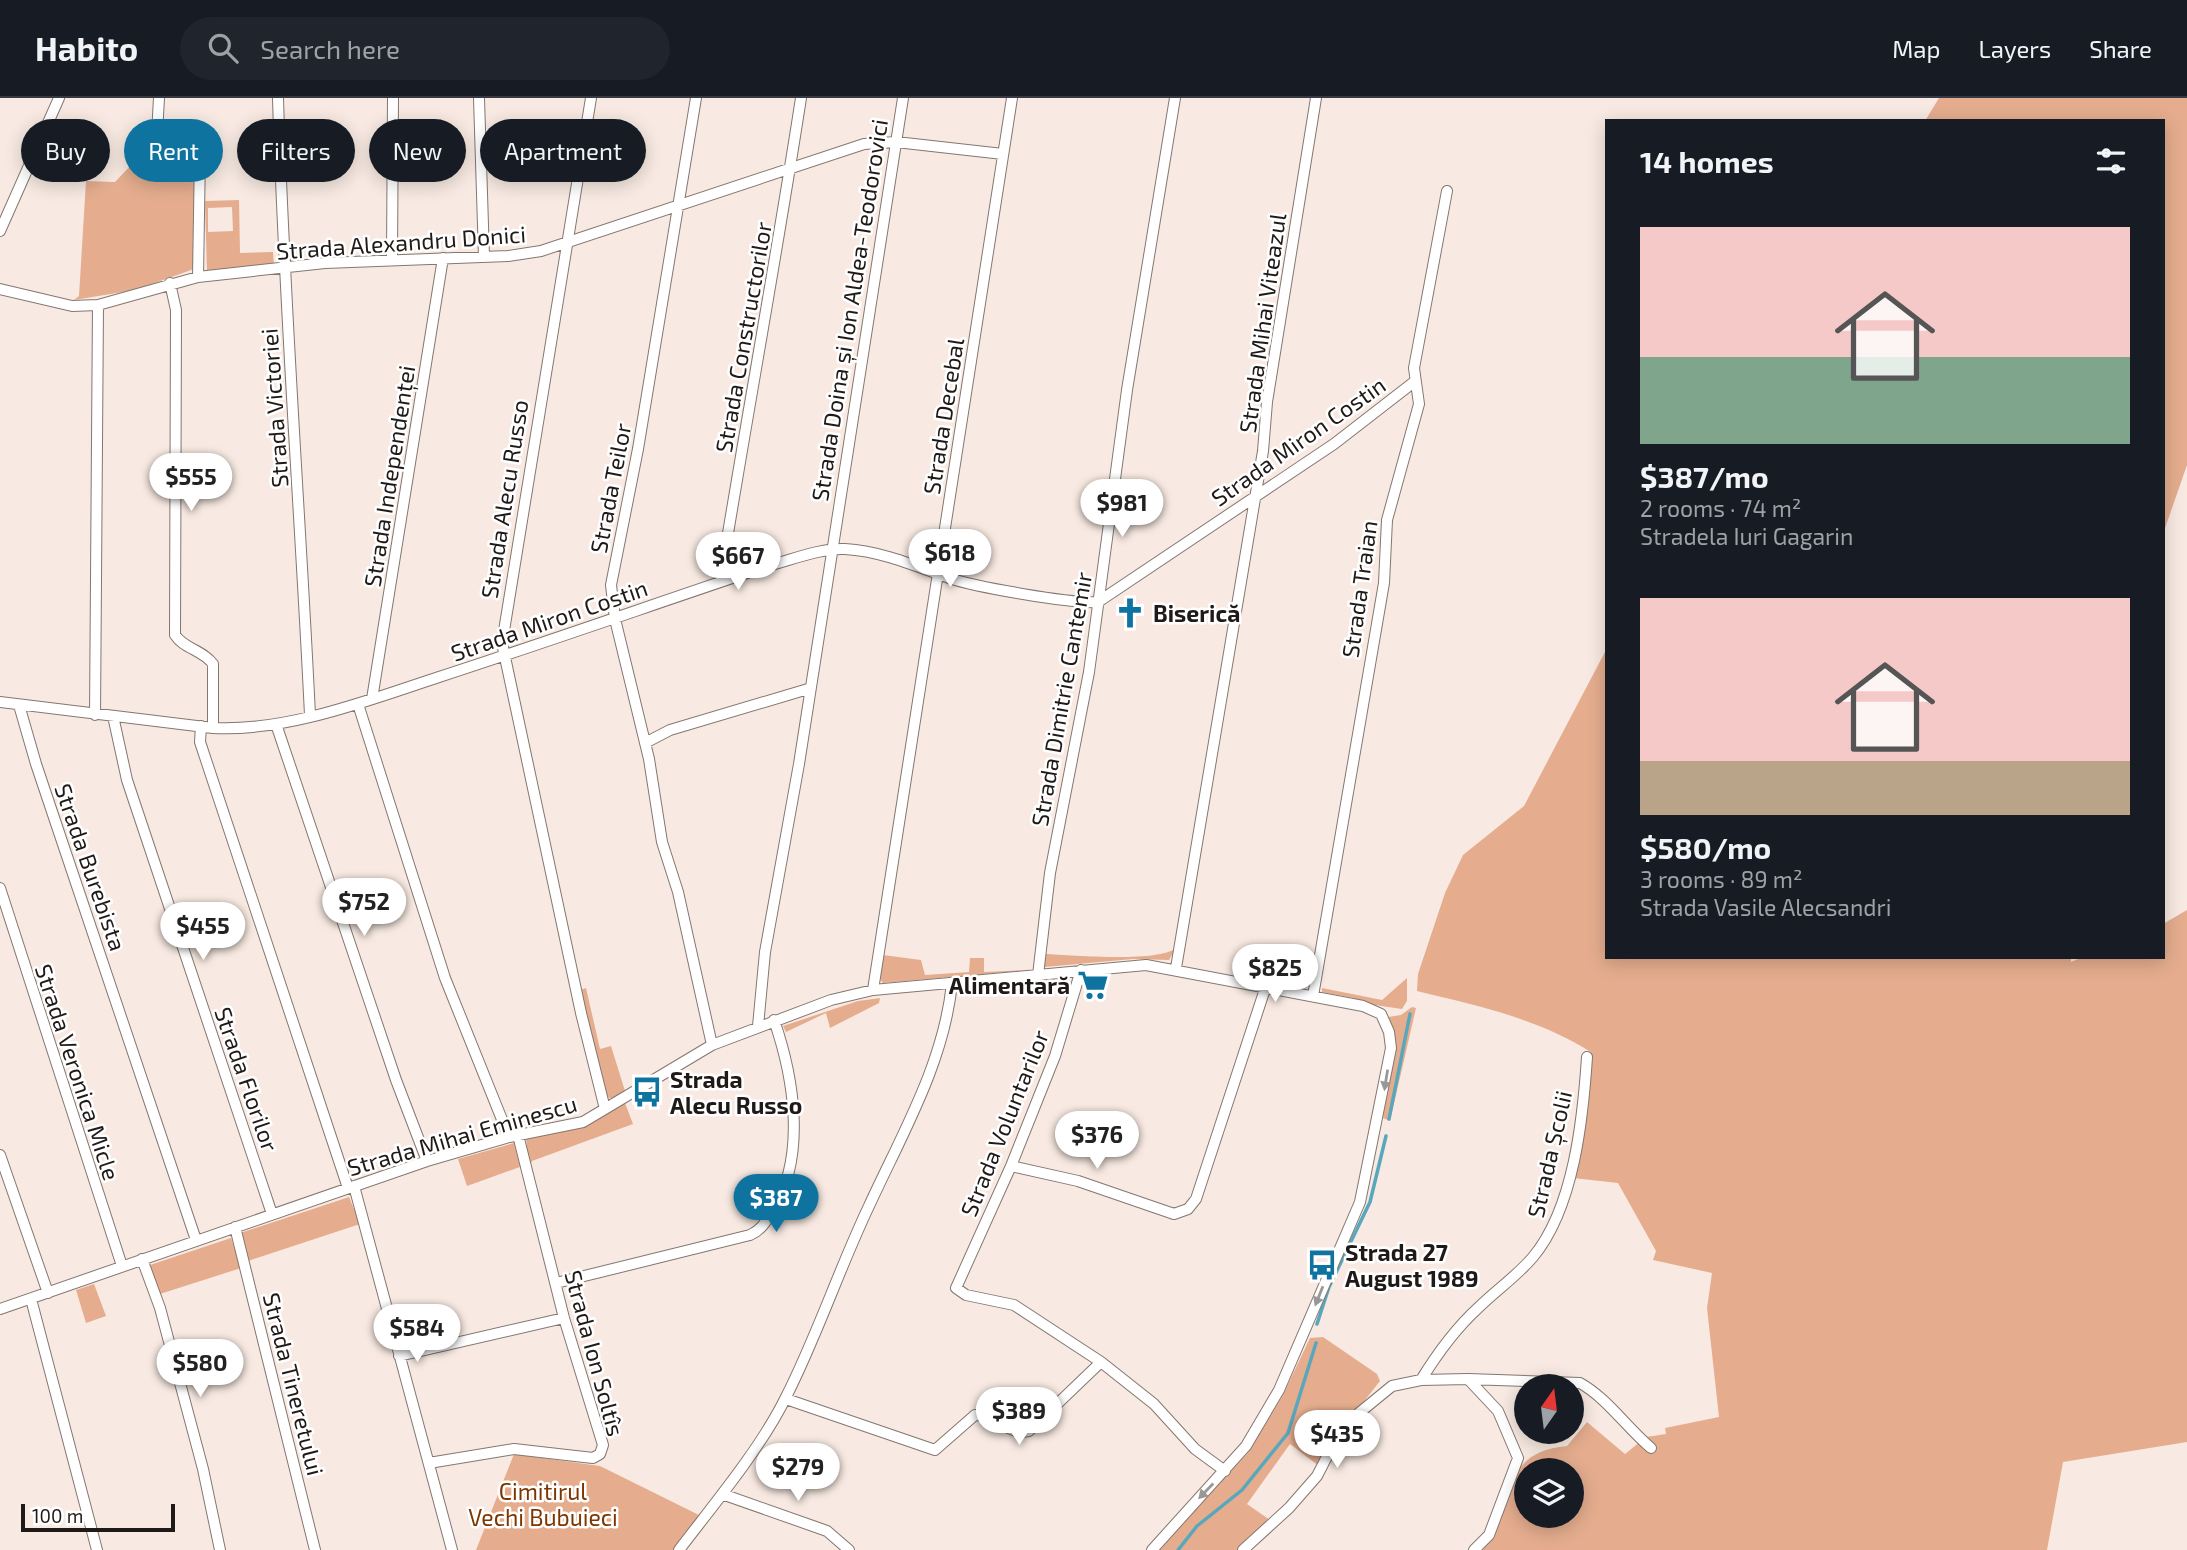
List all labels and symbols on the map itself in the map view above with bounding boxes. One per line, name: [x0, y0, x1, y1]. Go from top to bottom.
street label: Strada Doina și Ion Aldea-Teodorovici: [805, 117, 895, 503]
street label: Strada Mihai Viteazul: [1233, 211, 1291, 435]
street label: Strada Alexandru Donici: [275, 219, 527, 265]
street label: Strada Constructorilor: [709, 219, 777, 455]
street label: Strada Victoriei: [254, 327, 294, 489]
street label: Strada Decebal: [917, 336, 969, 496]
street label: Strada Independenței: [358, 363, 422, 589]
street label: Strada Miron Costin: [1205, 370, 1391, 512]
street label: Strada Alecu Russo: [474, 398, 534, 600]
street label: Strada Teilor: [584, 421, 636, 555]
pin: $555: [150, 454, 232, 513]
pin: $981: [1081, 480, 1163, 539]
street label: Strada Traian: [1335, 518, 1383, 660]
pin: $618: [909, 530, 991, 589]
pin: $667: [697, 532, 779, 592]
street label: Strada Dimitrie Cantemir: [1025, 570, 1097, 828]
street label: Strada Miron Costin: [447, 573, 651, 667]
church icon: Biserică: [1113, 596, 1147, 630]
place label: Biserică: [1153, 599, 1240, 627]
street label: Strada Burebista: [49, 780, 133, 954]
pin: $752: [323, 878, 405, 938]
pin: $455: [162, 902, 244, 962]
pin: $825: [1234, 944, 1316, 1004]
street label: Strada Veronica Micle: [30, 960, 126, 1184]
supermarket icon: Alimentară: [1076, 968, 1110, 1002]
place label: Alimentară: [949, 971, 1070, 999]
street label: Strada Florilor: [209, 1003, 285, 1155]
street label: Strada Voluntarilor: [954, 1026, 1054, 1220]
place label: Strada Alecu Russo: [670, 1065, 802, 1119]
one-way arrow: [1380, 1069, 1391, 1091]
bus stop icon: Strada Alecu Russo: [630, 1075, 664, 1109]
street label: Strada Școlii: [1521, 1088, 1579, 1221]
street label: Strada Mihai Eminescu: [344, 1089, 580, 1181]
pin: $376: [1056, 1112, 1138, 1171]
pin: $387: [735, 1174, 817, 1234]
place label: Strada 27 August 1989: [1345, 1238, 1479, 1292]
bus stop icon: Strada 27 August 1989: [1305, 1248, 1339, 1282]
street label: Strada Ion Soltîs: [559, 1267, 631, 1439]
one-way arrow: [1313, 1286, 1324, 1307]
street label: Strada Tineretului: [258, 1290, 330, 1478]
pin: $584: [376, 1304, 458, 1364]
pin: $580: [159, 1340, 241, 1399]
north arrow: [1514, 1374, 1584, 1444]
pin: $389: [978, 1388, 1060, 1447]
pin: $435: [1296, 1410, 1378, 1470]
pin: $279: [757, 1444, 839, 1503]
park label: Cimitirul Vechi Bubuieci: [468, 1477, 618, 1531]
one-way arrow: [1197, 1483, 1214, 1500]
scale bar: [21, 1501, 175, 1533]

